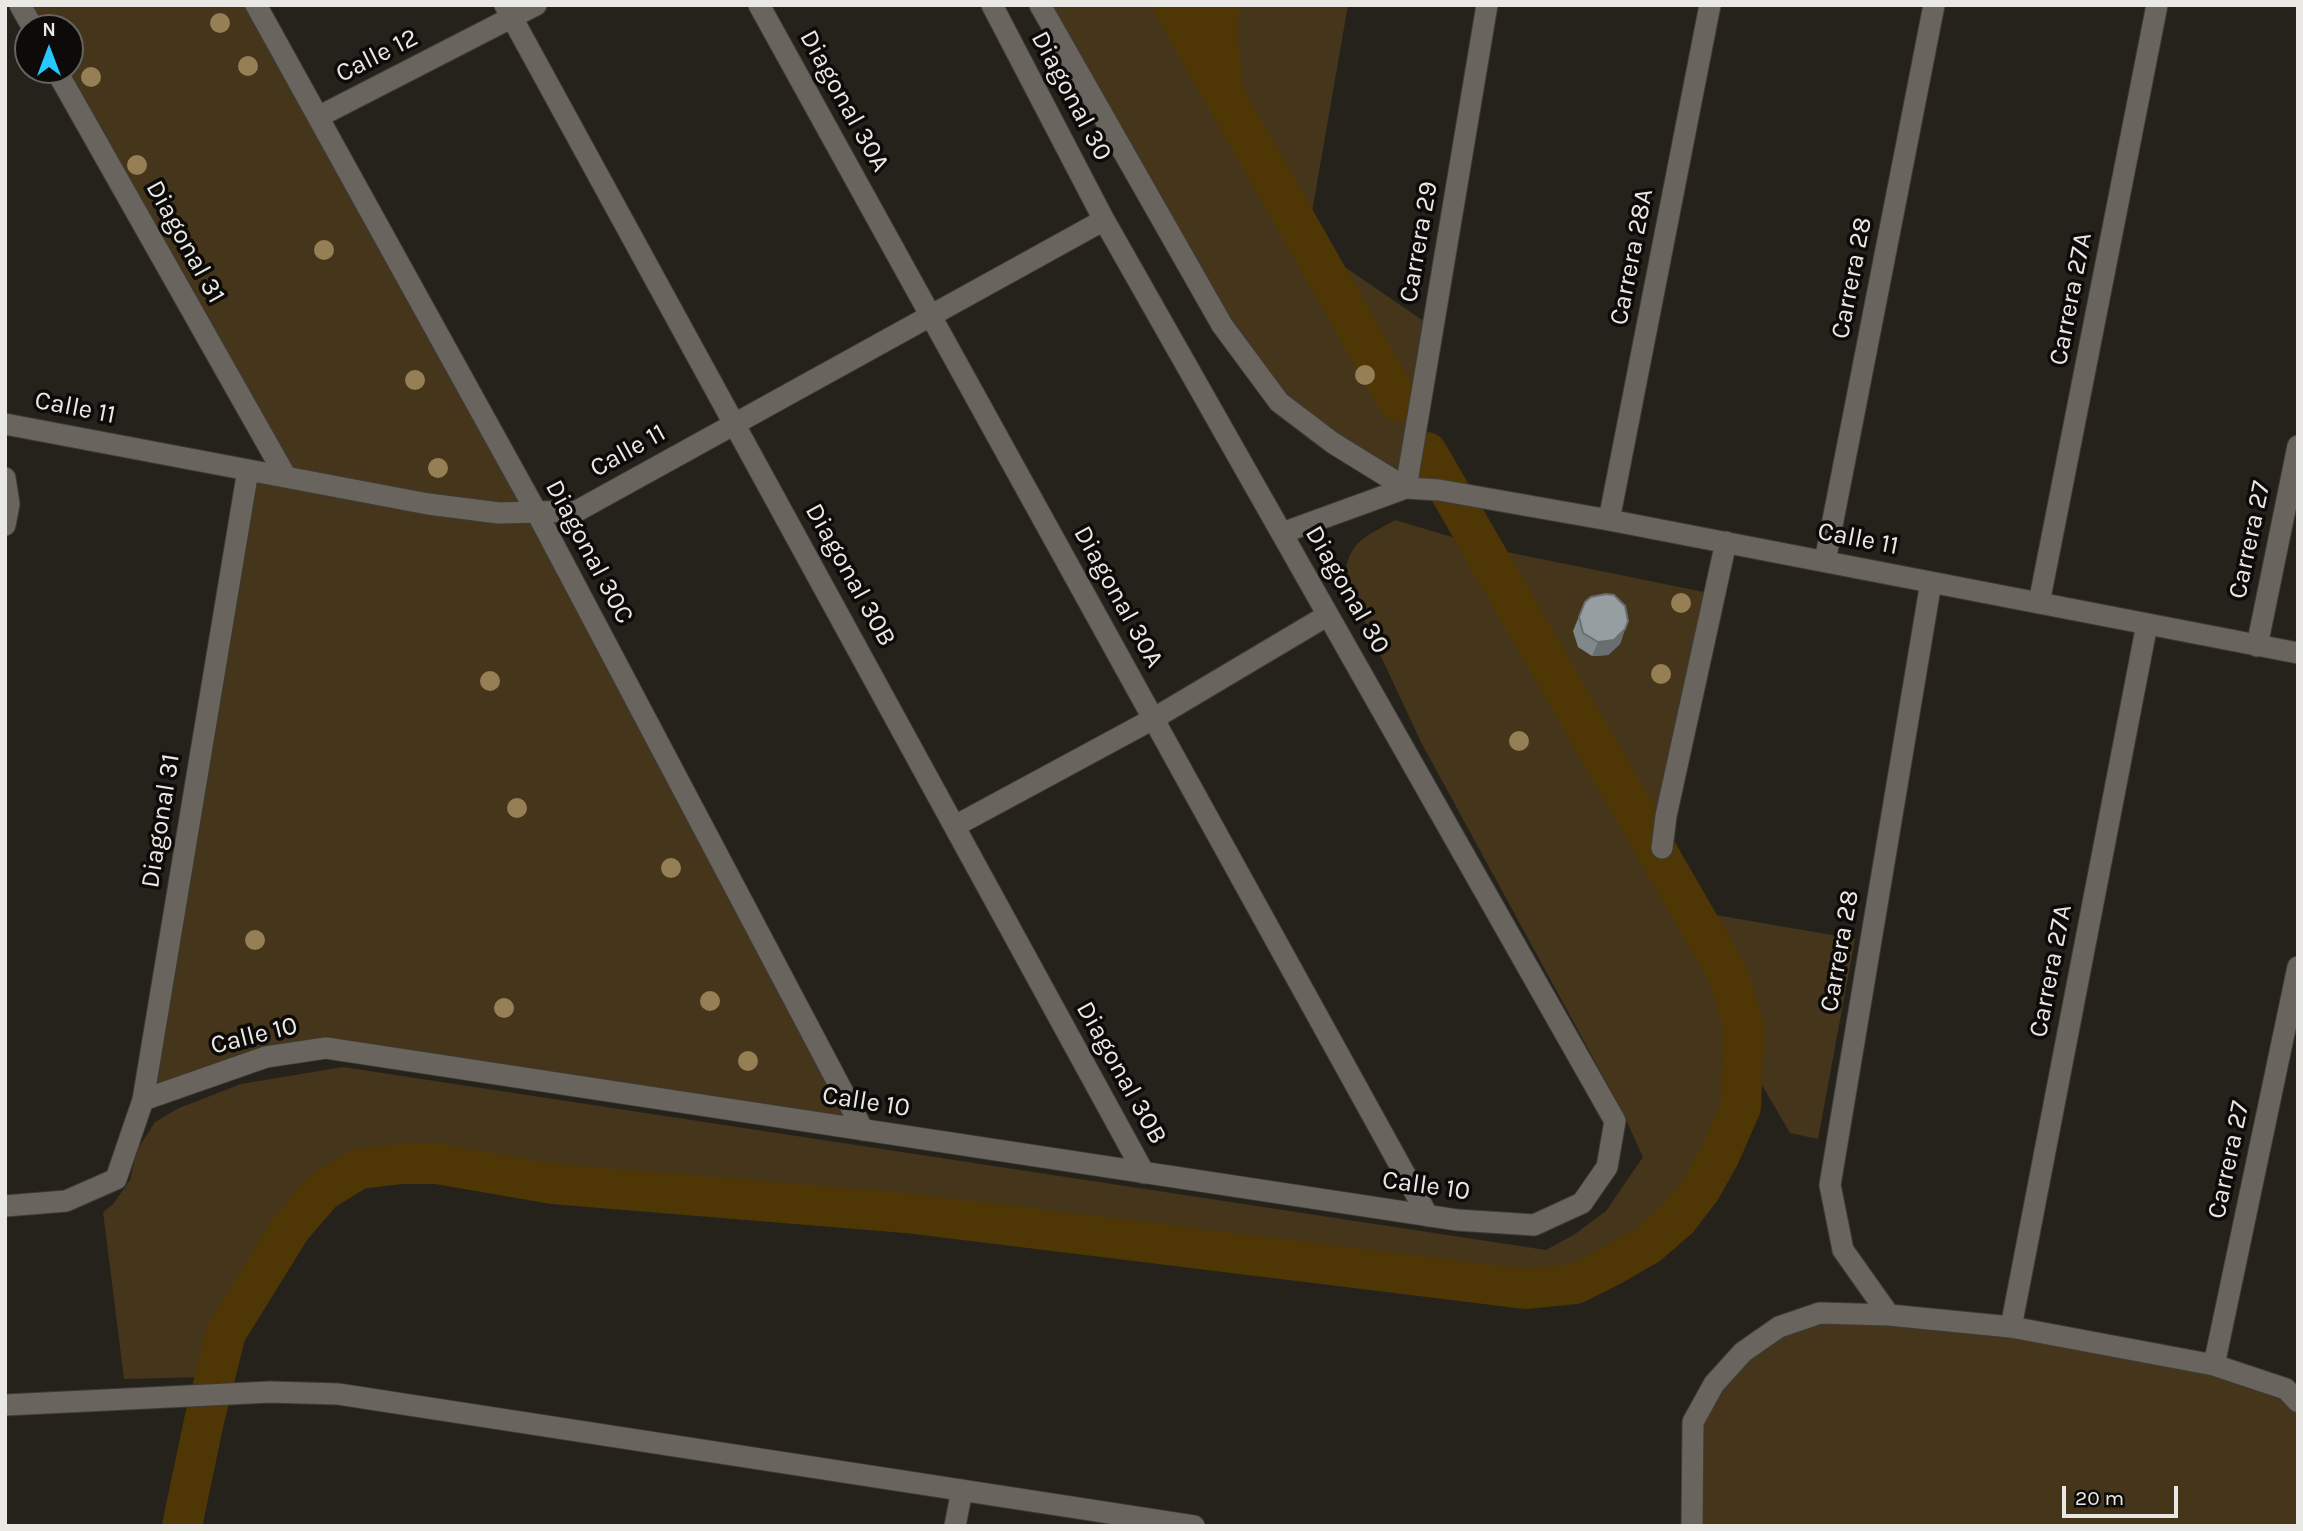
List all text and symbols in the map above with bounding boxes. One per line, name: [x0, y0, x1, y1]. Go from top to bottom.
north arrow: [14, 14, 84, 84]
text: N: [42, 19, 56, 41]
street label: Calle 12: [331, 22, 423, 90]
street label: Diagonal 30A: [792, 25, 896, 177]
street label: Diagonal 30: [1024, 26, 1118, 166]
street label: Diagonal 31: [139, 175, 231, 309]
street label: Carrera 29: [1393, 179, 1445, 305]
street label: Carrera 28A: [1603, 186, 1661, 328]
street label: Carrera 28: [1825, 214, 1879, 342]
street label: Carrera 27A: [2043, 230, 2099, 368]
street label: Calle 11: [32, 385, 118, 431]
street label: Calle 11: [585, 418, 671, 484]
street label: Diagonal 30C: [538, 475, 640, 629]
street label: Carrera 27: [2222, 478, 2278, 602]
street label: Diagonal 30B: [798, 498, 902, 652]
street label: Calle 11: [1815, 516, 1901, 562]
street label: Diagonal 30A: [1066, 521, 1170, 673]
street label: Diagonal 30: [1298, 521, 1396, 659]
street label: Diagonal 31: [135, 752, 187, 890]
street label: Carrera 28: [1814, 888, 1866, 1014]
street label: Carrera 27A: [2023, 902, 2079, 1040]
street label: Diagonal 30B: [1069, 996, 1173, 1150]
street label: Calle 10: [207, 1010, 301, 1062]
street label: Calle 10: [820, 1080, 912, 1124]
street label: Carrera 27: [2201, 1098, 2257, 1222]
street label: Calle 10: [1380, 1164, 1472, 1208]
scale bar: [2065, 1472, 2180, 1516]
text: 20 m: [2075, 1486, 2124, 1510]

